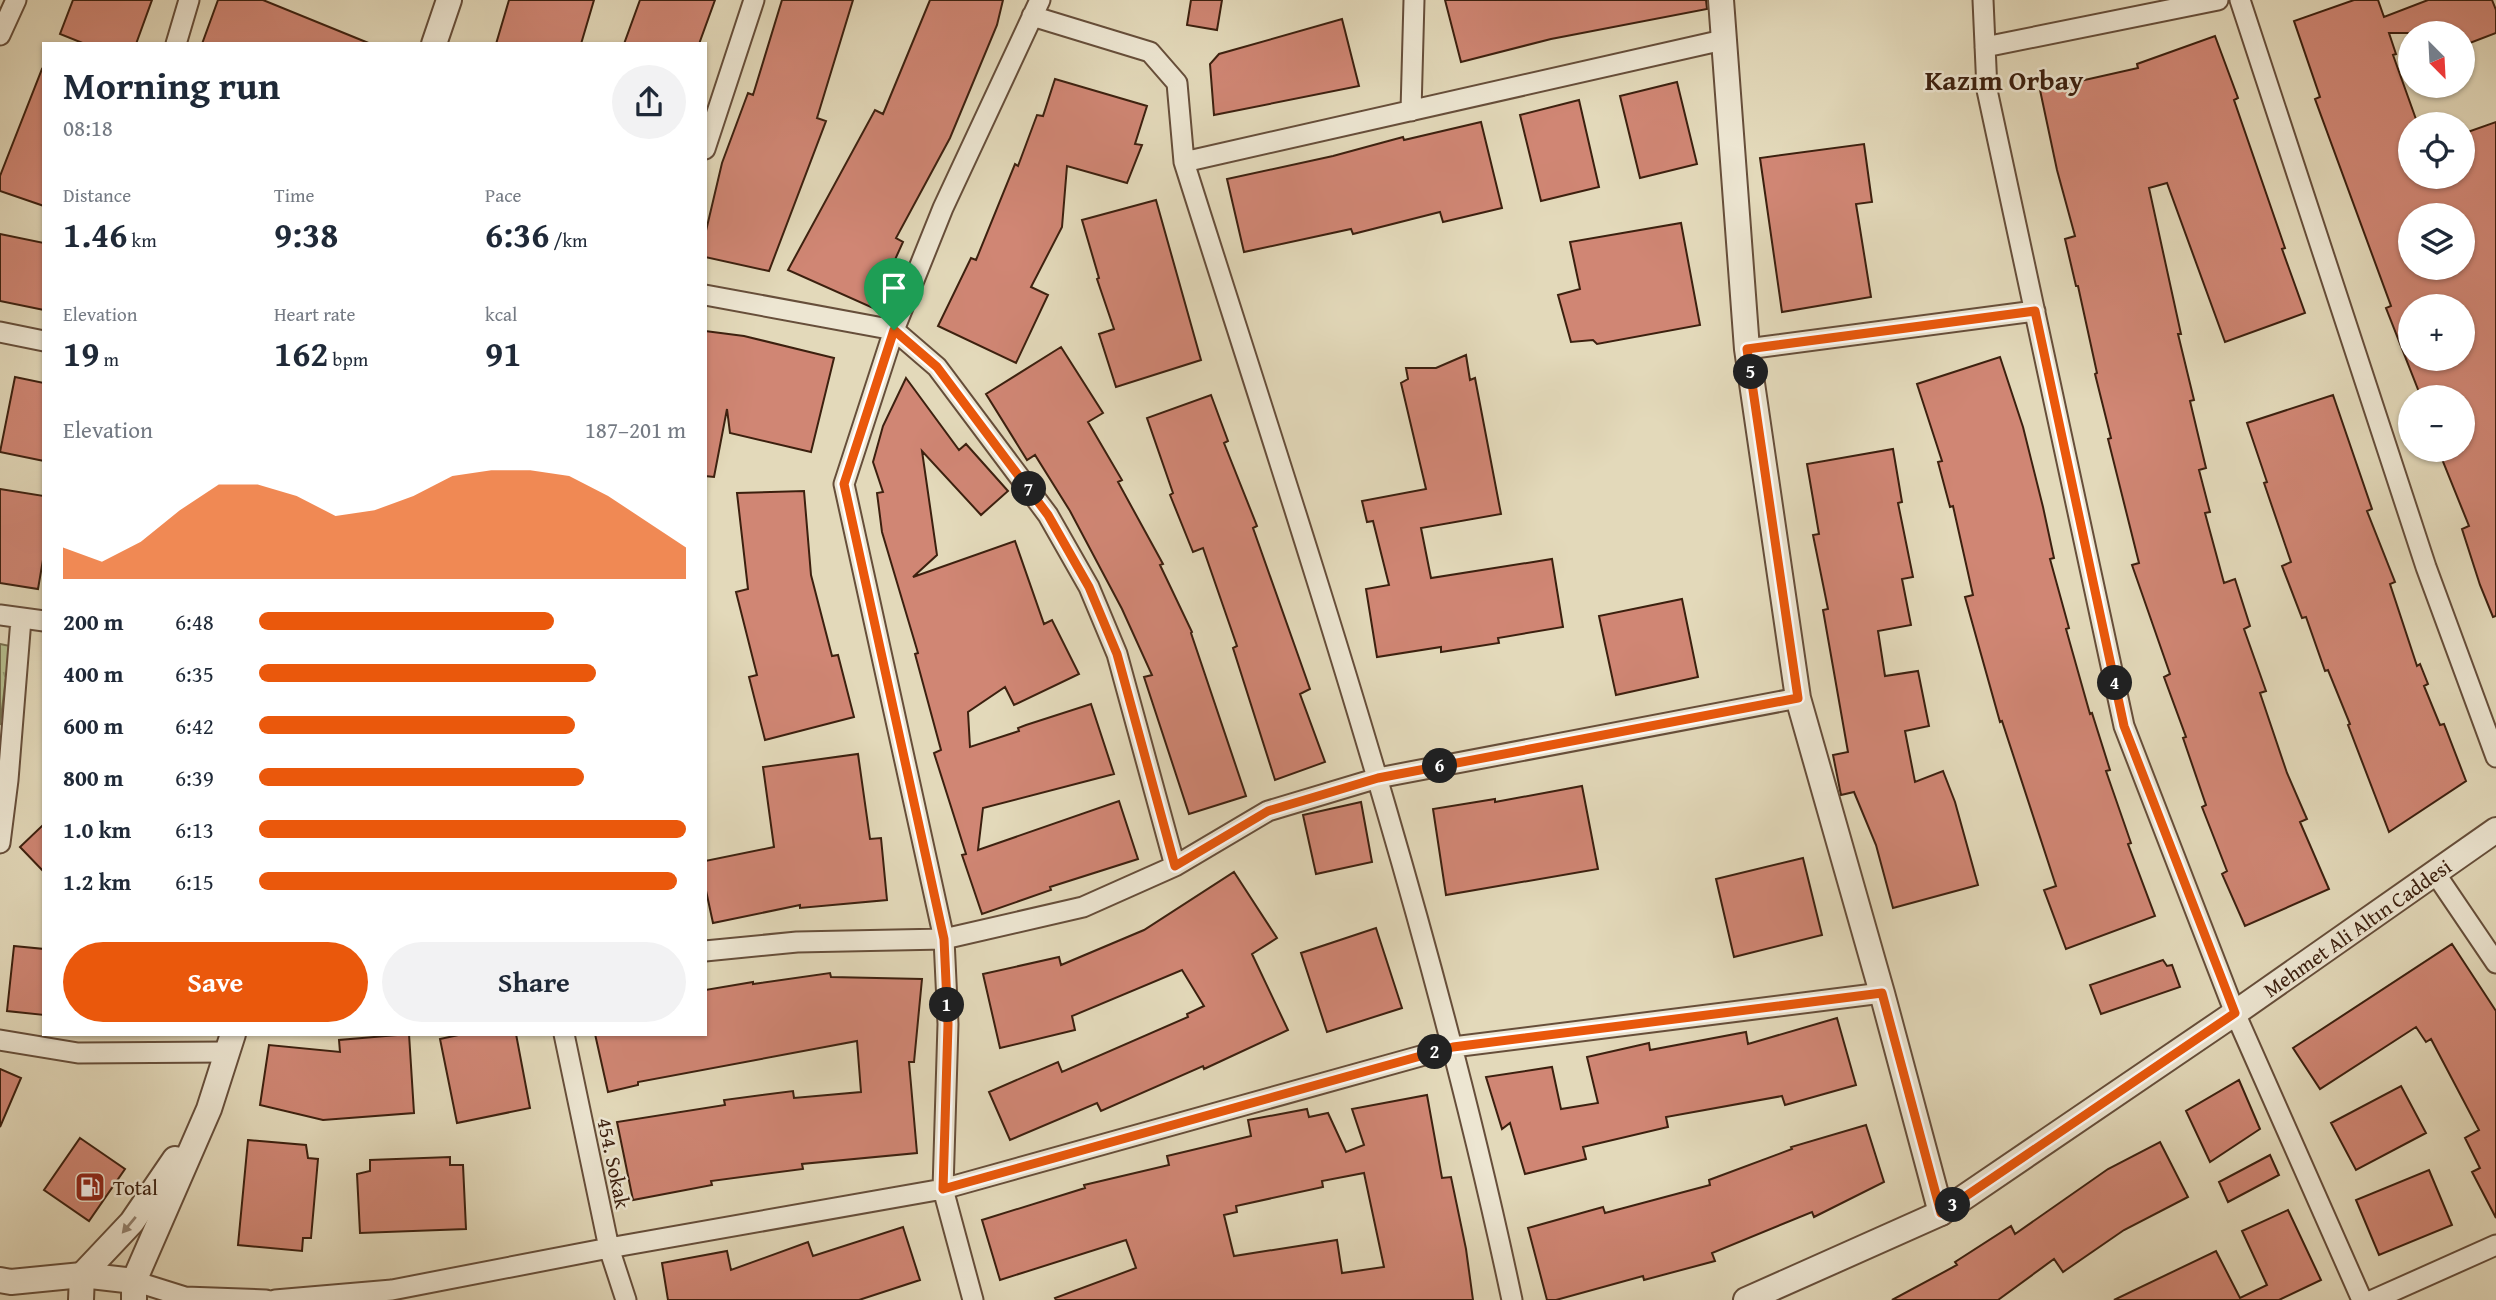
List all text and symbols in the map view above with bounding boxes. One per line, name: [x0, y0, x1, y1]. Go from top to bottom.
north arrow: [2398, 21, 2474, 98]
map controls: [2398, 21, 2475, 462]
text: Morning run: [63, 57, 280, 113]
district label: Kazım Orbay: [1925, 59, 2084, 100]
button: share: [612, 65, 686, 139]
text: 08:18: [63, 111, 113, 144]
button: locate: [2398, 112, 2475, 189]
text: Distance: [63, 181, 131, 209]
text: Time: [274, 181, 314, 209]
text: Pace: [485, 181, 522, 209]
button: layers: [2398, 203, 2475, 280]
text: 1.46: [63, 209, 127, 260]
text: 9:38: [274, 209, 338, 260]
text: 6:36: [485, 209, 549, 260]
text: km: [127, 226, 157, 254]
text: /km: [549, 226, 588, 254]
pin: [864, 258, 924, 330]
icon: arrive: [875, 269, 913, 307]
button: +: [2398, 294, 2475, 371]
text: Elevation: [63, 300, 137, 328]
text: Heart rate: [274, 300, 355, 328]
text: kcal: [485, 300, 517, 328]
text: 19: [63, 328, 99, 379]
text: 162: [274, 328, 328, 379]
text: 91: [485, 328, 521, 379]
text: m: [99, 345, 119, 373]
text: bpm: [328, 345, 368, 373]
pin: 5: [1734, 354, 1768, 390]
text: 5: [1746, 357, 1755, 385]
button: −: [2398, 385, 2475, 462]
text: Elevation: [63, 413, 153, 446]
text: 187–201 m: [585, 413, 686, 446]
pin: 7: [1012, 472, 1046, 506]
text: 7: [1024, 474, 1033, 502]
text: 200 m: [63, 605, 124, 638]
text: 6:48: [175, 605, 214, 638]
text: 400 m: [63, 657, 124, 690]
text: 6:35: [175, 657, 214, 690]
pin: 4: [2098, 666, 2132, 700]
text: 4: [2110, 668, 2119, 696]
text: 600 m: [63, 709, 124, 742]
text: 6:42: [175, 709, 214, 742]
pin: 6: [1422, 748, 1458, 784]
text: 6: [1435, 751, 1444, 779]
text: 800 m: [63, 761, 124, 794]
text: 6:39: [175, 761, 214, 794]
text: 1.0 km: [63, 813, 131, 846]
text: 6:13: [175, 813, 214, 846]
street label: Mehmet Ali Altın Caddesi: [2257, 851, 2457, 1004]
text: 1.2 km: [63, 865, 131, 898]
text: 6:15: [175, 865, 214, 898]
button: Save: [63, 942, 368, 1022]
button: Share: [382, 942, 686, 1022]
pin: 1: [930, 988, 964, 1023]
text: 1: [942, 990, 951, 1018]
pin: 2: [1418, 1034, 1452, 1070]
text: 2: [1430, 1037, 1439, 1065]
street label: 454. Sokak: [589, 1115, 639, 1212]
fuel station icon: Total: [73, 1170, 107, 1204]
place label: Total: [113, 1172, 158, 1203]
pin: 3: [1936, 1188, 1970, 1222]
text: 3: [1948, 1190, 1957, 1218]
one-way arrow: [121, 1216, 136, 1234]

